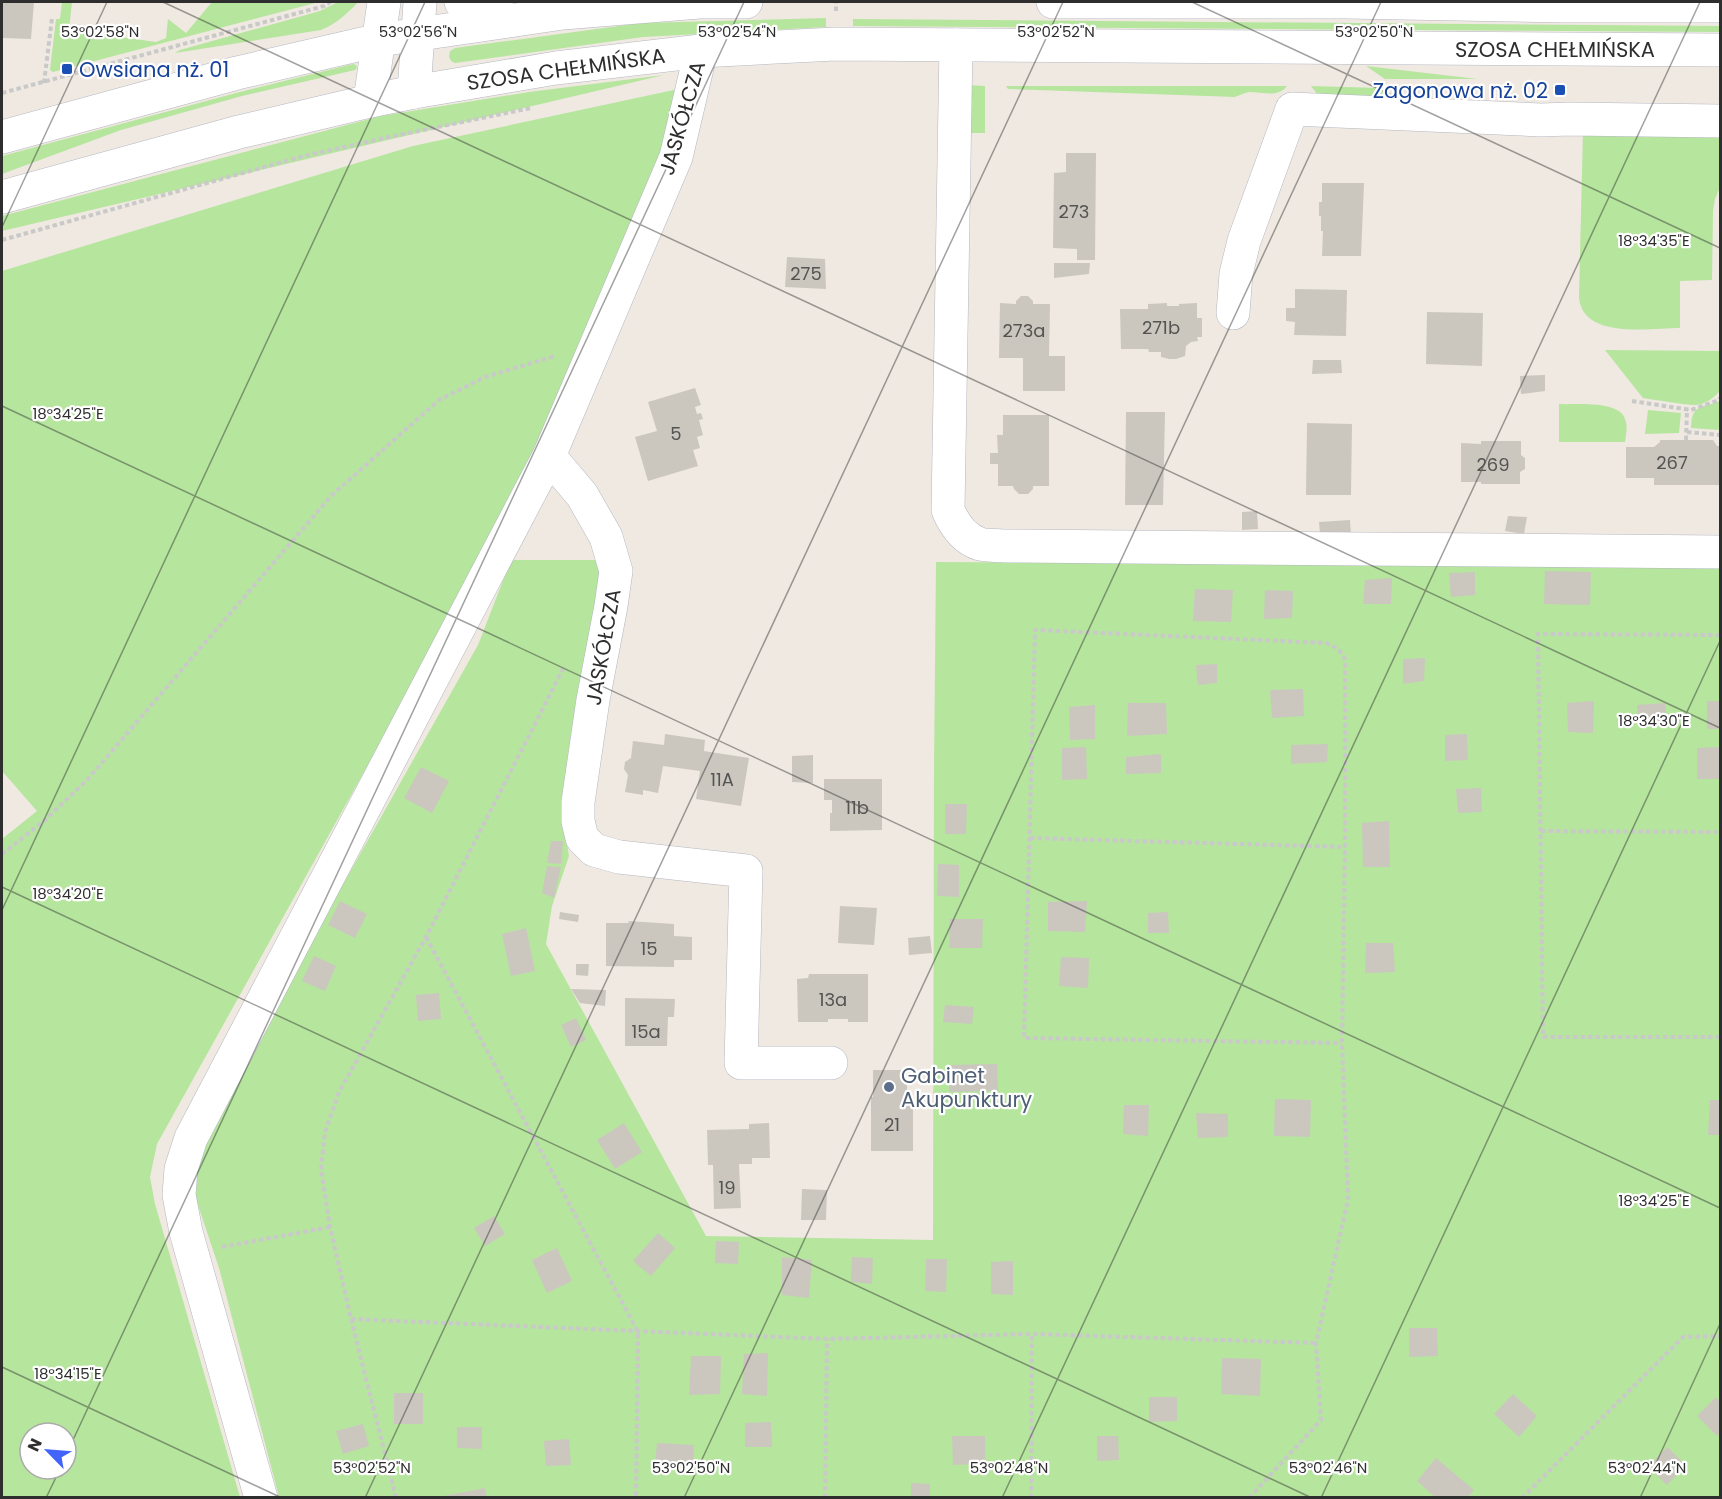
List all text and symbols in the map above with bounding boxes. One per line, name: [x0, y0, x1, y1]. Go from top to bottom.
text: 53°02'58"N: [61, 21, 139, 42]
text: 53°02'56"N: [379, 21, 457, 42]
text: 53°02'54"N: [698, 21, 776, 42]
text: 53°02'52"N: [1017, 21, 1095, 42]
text: 53°02'50"N: [1335, 21, 1413, 42]
street label: SZOSA CHEŁMIŃSKA: [1455, 35, 1655, 64]
street label: SZOSA CHEŁMIŃSKA: [465, 41, 667, 97]
place label: Owsiana nż. 01: [79, 55, 229, 84]
street label: JASKÓŁCZA: [652, 57, 712, 179]
marker: Owsiana nż. 01: [60, 62, 74, 76]
place label: Zagonowa nż. 02: [1373, 76, 1548, 105]
marker: Zagonowa nż. 02: [1553, 83, 1567, 97]
house number: 273: [1059, 199, 1089, 224]
text: 18°34'35"E: [1618, 230, 1690, 251]
house number: 275: [790, 261, 822, 286]
house number: 271b: [1142, 315, 1180, 340]
house number: 273a: [1003, 318, 1045, 343]
text: 18°34'25"E: [32, 403, 104, 424]
house number: 5: [670, 421, 682, 446]
house number: 267: [1656, 450, 1688, 475]
house number: 269: [1476, 452, 1510, 477]
street label: JASKÓŁCZA: [579, 587, 627, 707]
text: 18°34'30"E: [1618, 710, 1690, 731]
house number: 11A: [710, 767, 734, 792]
house number: 11b: [845, 795, 869, 820]
text: 18°34'20"E: [32, 883, 104, 904]
house number: 15: [640, 936, 658, 961]
house number: 13a: [819, 987, 847, 1012]
house number: 15a: [631, 1019, 661, 1044]
place label: Gabinet Akupunktury: [901, 1061, 1032, 1114]
marker: Gabinet Akupunktury: [882, 1080, 896, 1094]
house number: 21: [884, 1112, 900, 1137]
house number: 19: [718, 1175, 736, 1200]
text: 18°34'25"E: [1618, 1190, 1690, 1211]
text: 18°34'15"E: [34, 1363, 102, 1384]
north arrow: [18, 1421, 78, 1481]
text: N: [22, 1435, 48, 1455]
text: 53°02'52"N: [333, 1457, 411, 1478]
text: 53°02'50"N: [652, 1457, 730, 1478]
text: 53°02'48"N: [970, 1457, 1048, 1478]
text: 53°02'46"N: [1289, 1457, 1367, 1478]
text: 53°02'44"N: [1608, 1457, 1686, 1478]

